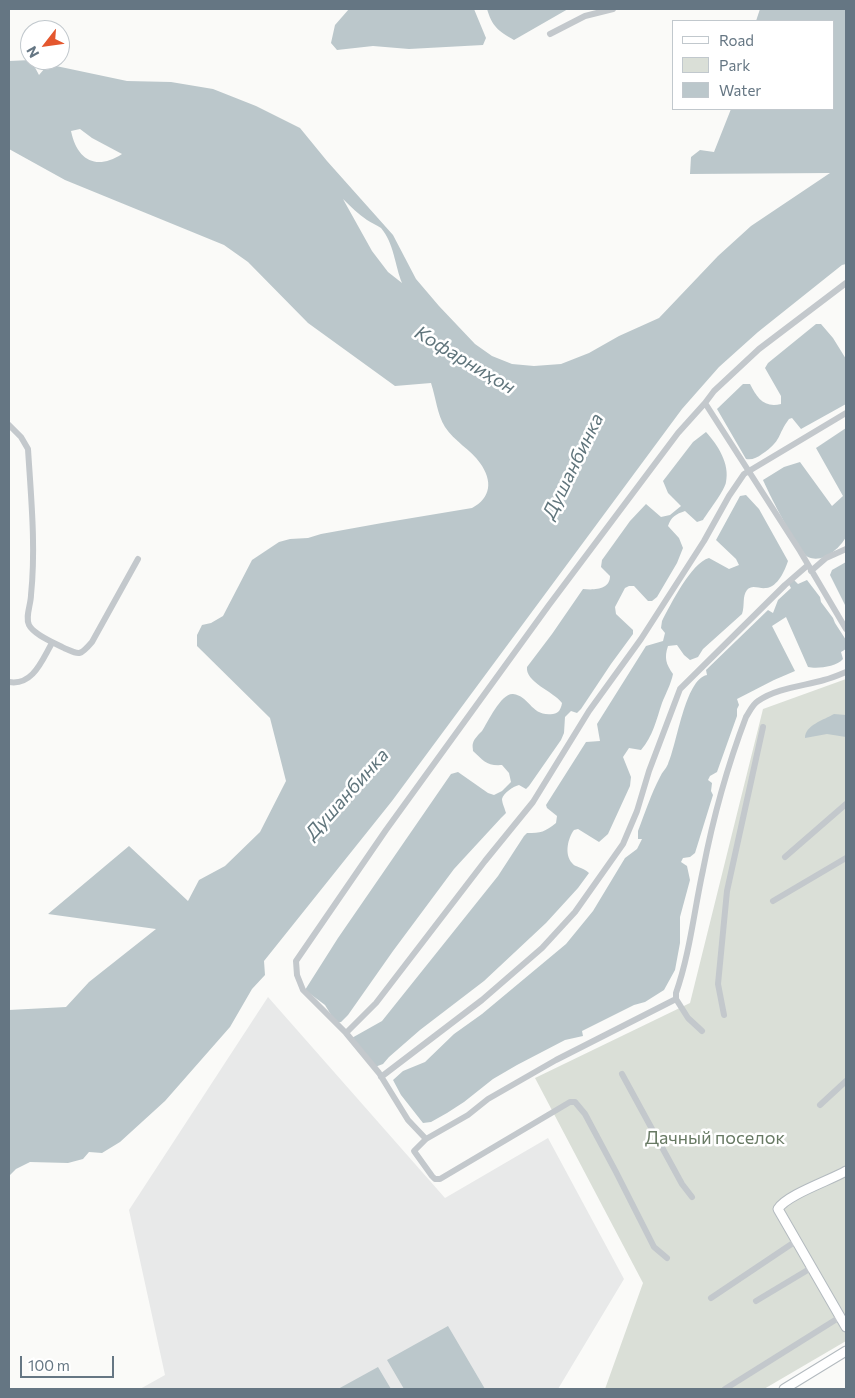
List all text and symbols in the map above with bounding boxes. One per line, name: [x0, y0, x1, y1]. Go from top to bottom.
north arrow: [20, 20, 70, 70]
legend: [672, 20, 835, 110]
text: Road: [719, 31, 754, 49]
text: N: [22, 43, 42, 61]
text: Park: [719, 56, 750, 74]
text: Water: [719, 81, 761, 99]
water label: Кофарниҳон: [410, 321, 520, 399]
water label: Душанбинка: [538, 410, 608, 522]
water label: Душанбинка: [300, 744, 394, 844]
park label: Дачный поселок: [645, 1127, 785, 1149]
scale bar: [22, 1346, 116, 1378]
text: 100 m: [28, 1356, 70, 1374]

